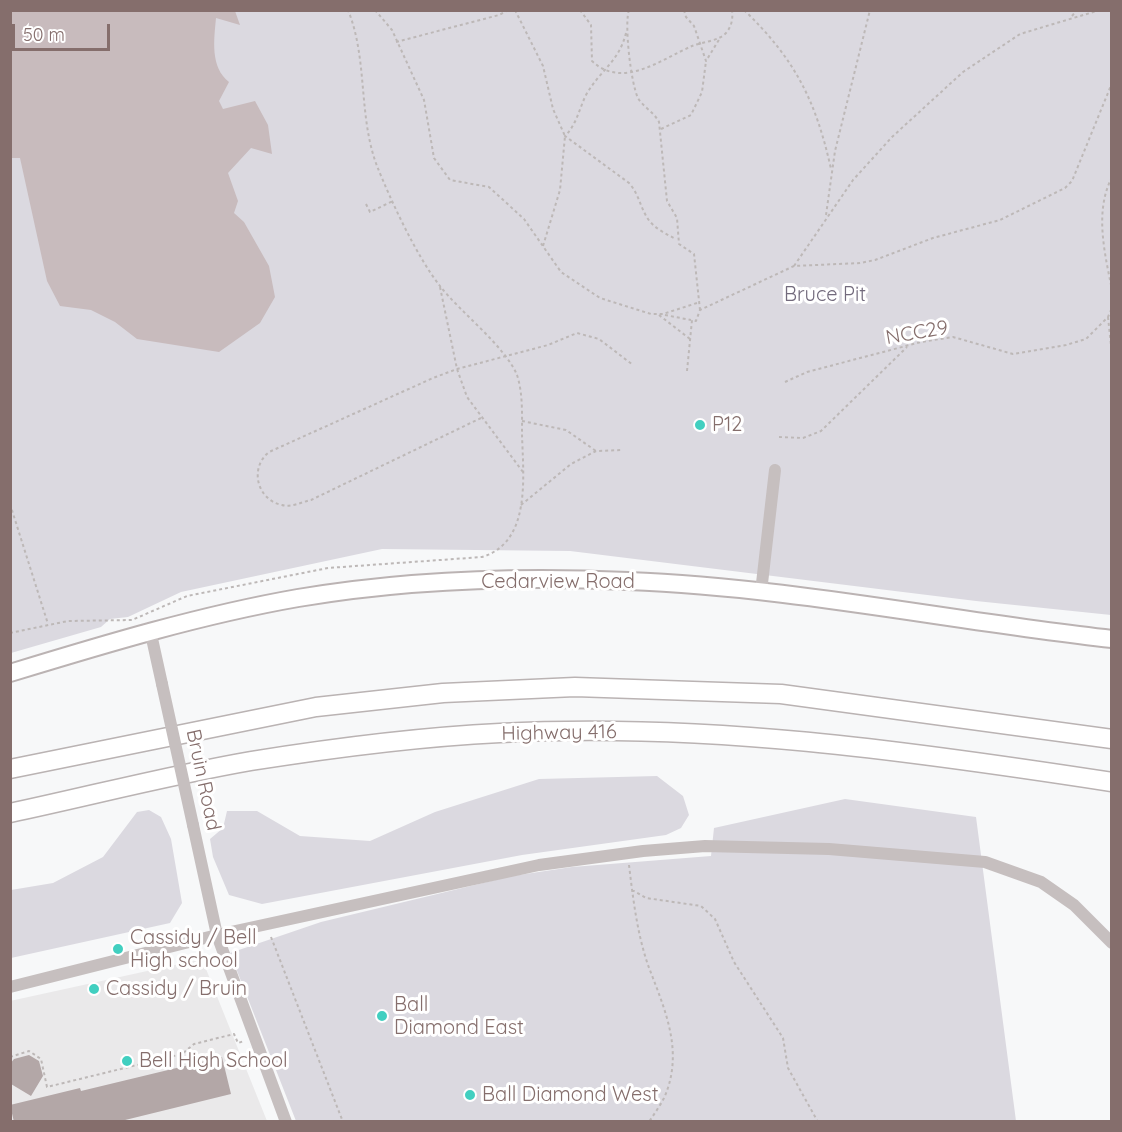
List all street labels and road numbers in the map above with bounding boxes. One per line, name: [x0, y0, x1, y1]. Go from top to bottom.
street label: NCC29: [884, 316, 950, 350]
street label: Cedarview Road: [481, 570, 635, 594]
street label: Highway 416: [501, 720, 617, 746]
street label: Bruin Road: [181, 727, 225, 833]

